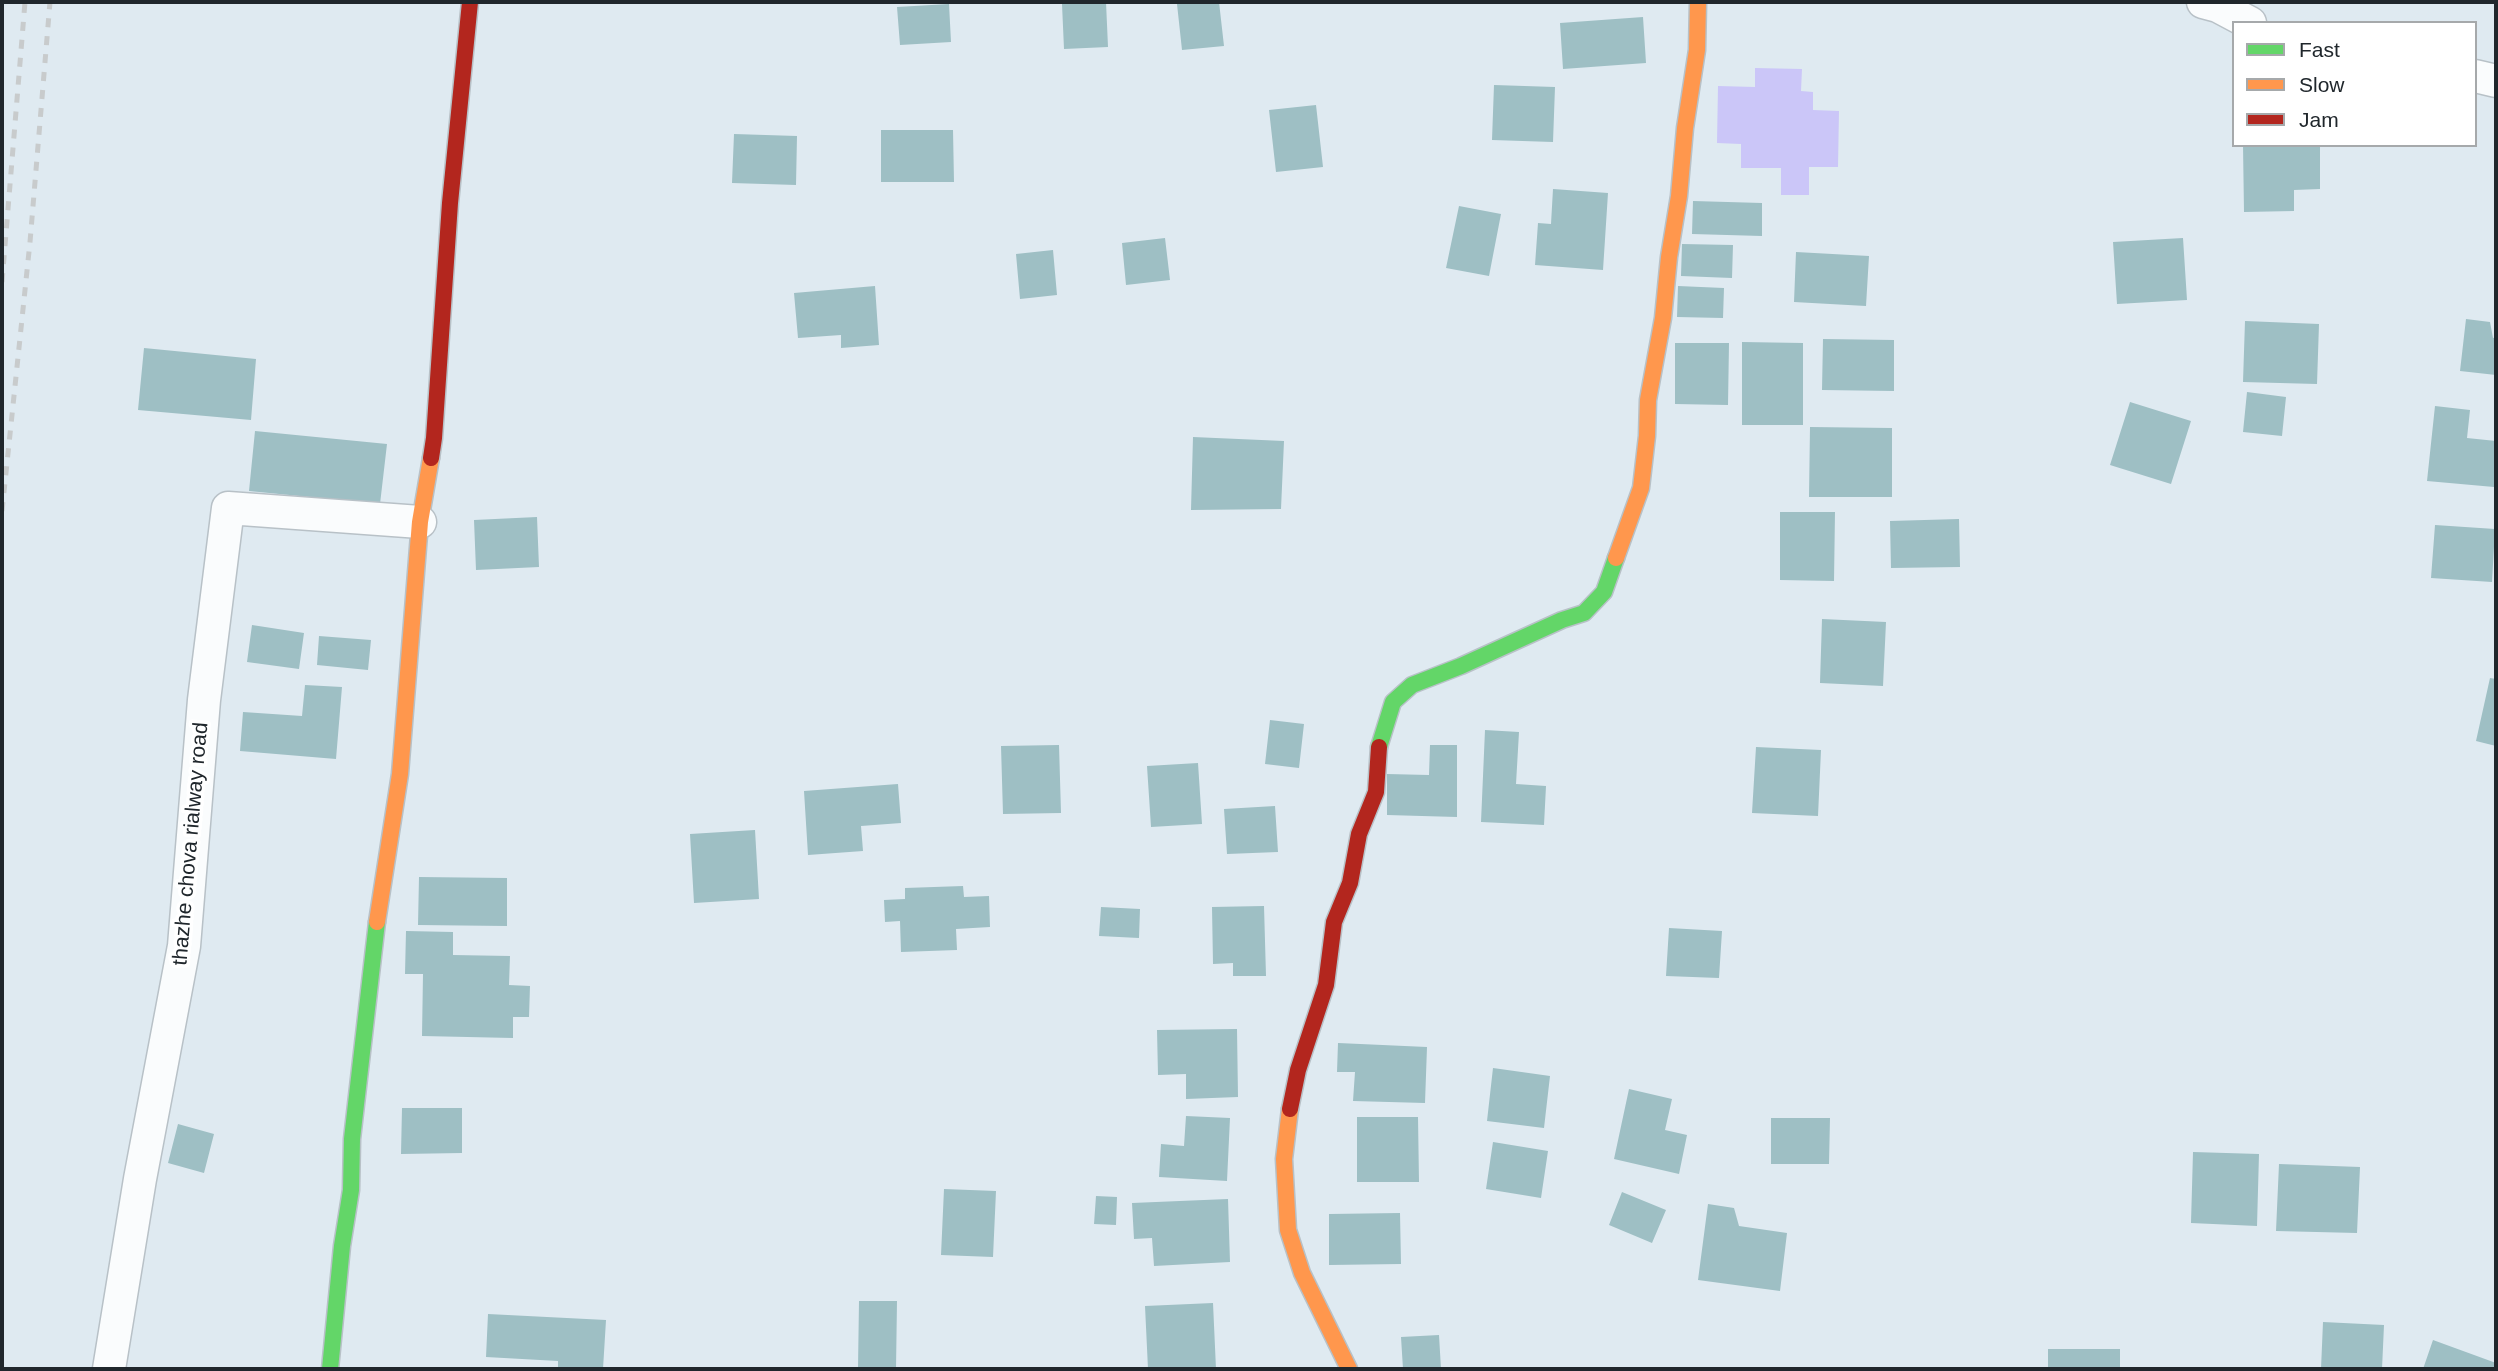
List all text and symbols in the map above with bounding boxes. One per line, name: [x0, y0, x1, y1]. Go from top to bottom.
legend: [2232, 21, 2477, 147]
text: Fast: [2299, 38, 2340, 61]
text: Slow: [2299, 73, 2345, 96]
text: Jam: [2299, 108, 2339, 131]
street label: thazhe chova rialway road: [168, 721, 214, 967]

